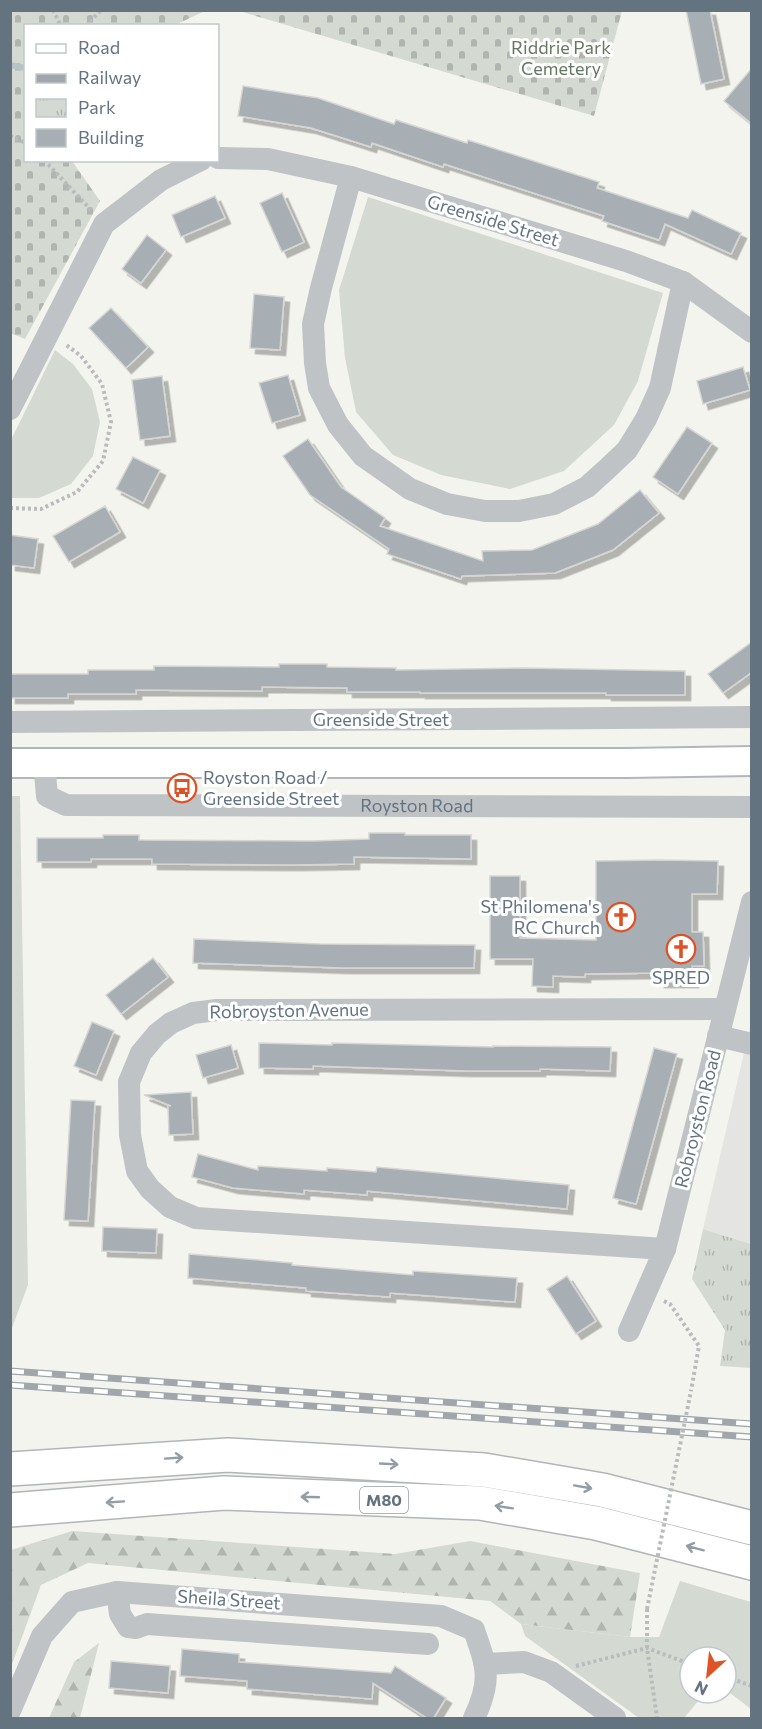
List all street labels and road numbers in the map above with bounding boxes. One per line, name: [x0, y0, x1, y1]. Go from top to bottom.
street label: Greenside Street: [425, 190, 562, 251]
street label: Greenside Street: [313, 708, 449, 730]
street label: Royston Road: [360, 794, 473, 816]
street label: Robroyston Avenue: [209, 998, 369, 1022]
street label: Robroyston Road: [669, 1048, 725, 1190]
road number: M80: [360, 1487, 408, 1513]
street label: Sheila Street: [177, 1584, 281, 1614]

